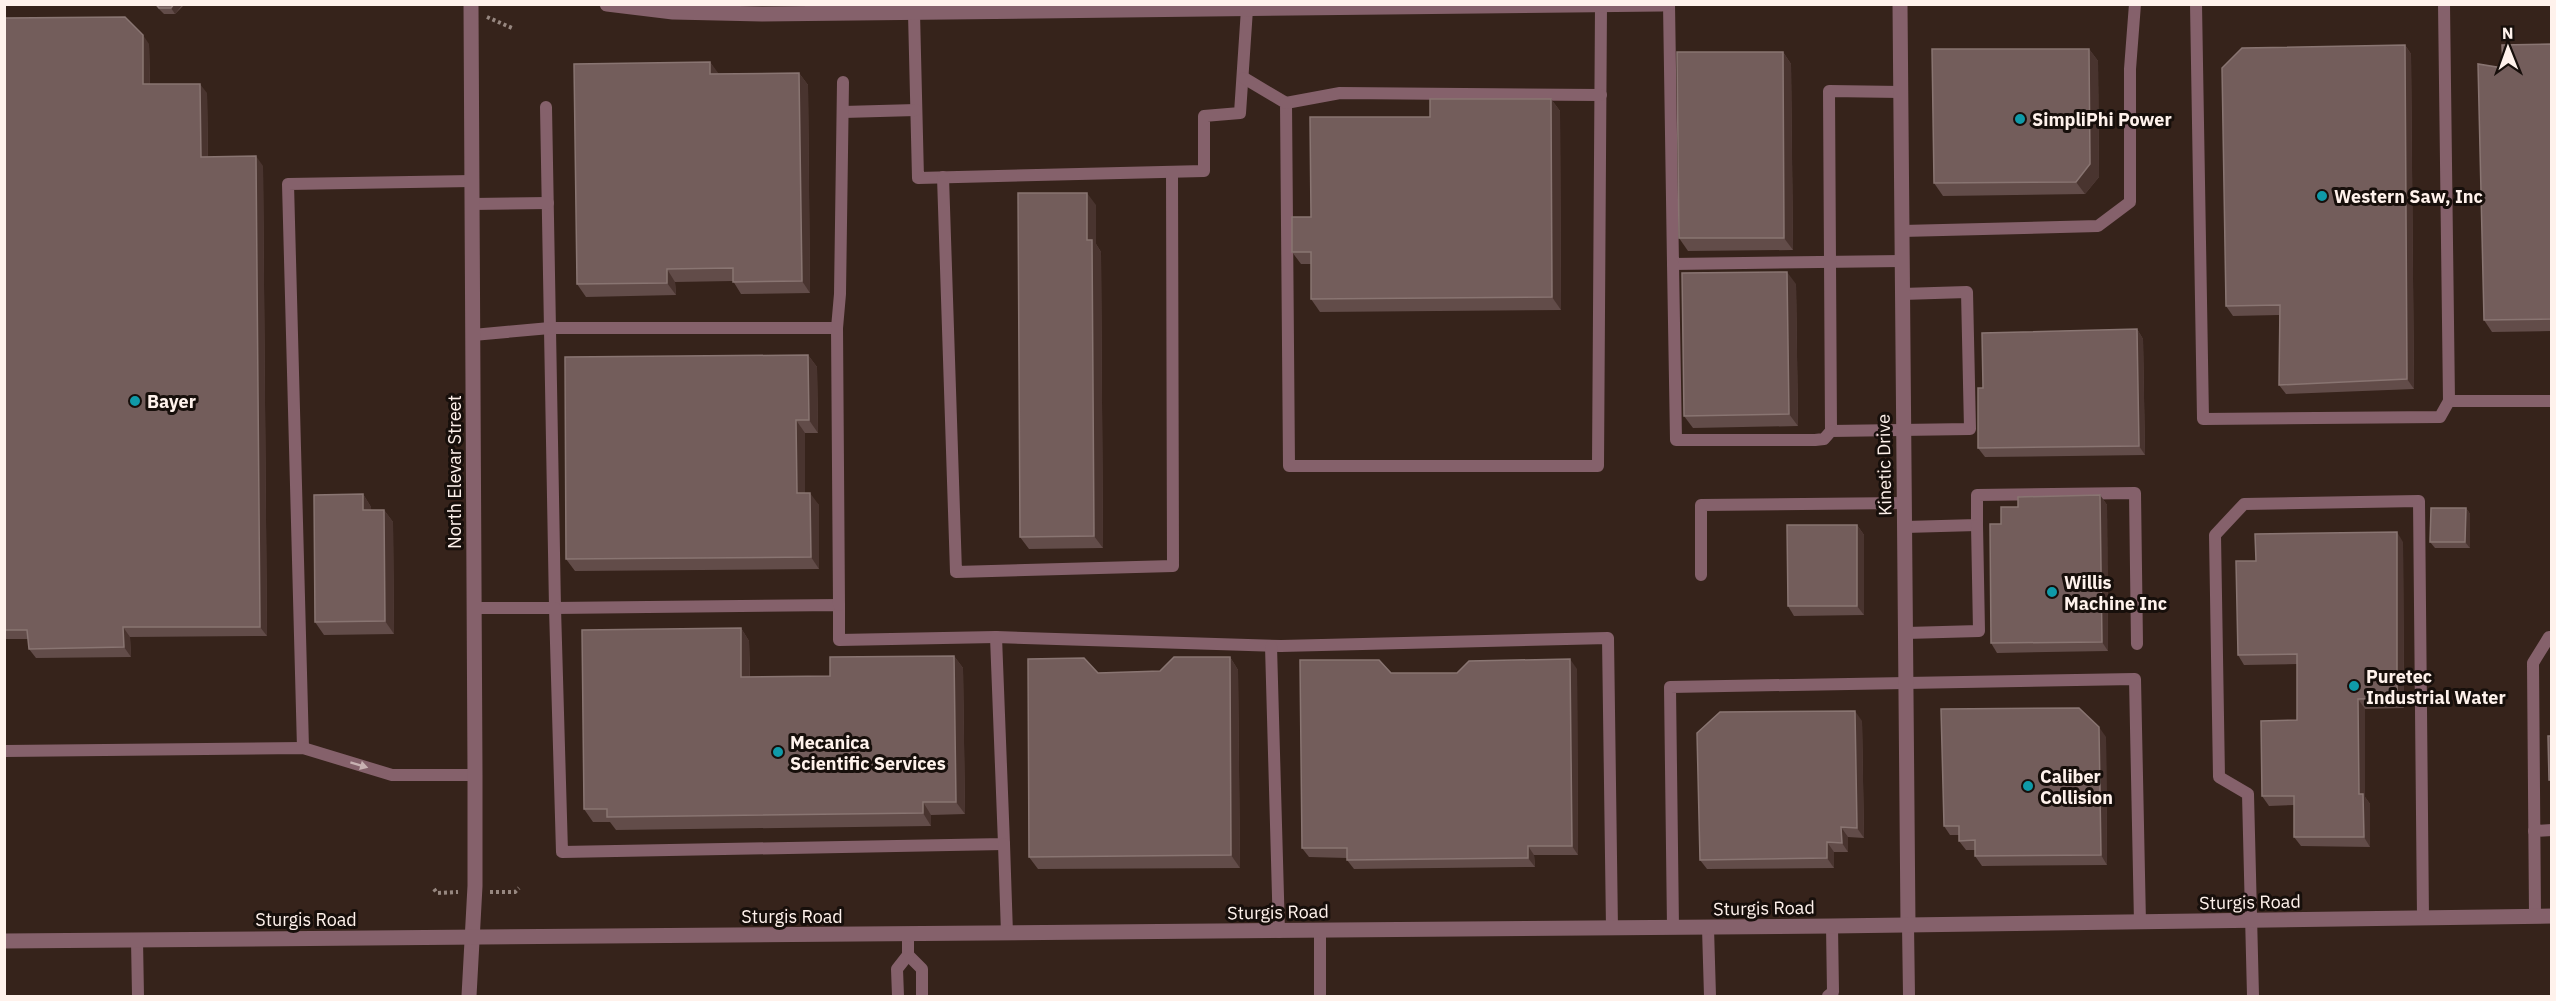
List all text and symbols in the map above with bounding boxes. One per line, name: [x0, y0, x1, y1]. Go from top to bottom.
north arrow: [2478, 18, 2538, 78]
text: N: [2502, 23, 2514, 43]
place label: SimpliPhi Power: [2032, 108, 2172, 131]
marker: SimpliPhi Power: [2013, 112, 2027, 126]
place label: Western Saw, Inc: [2334, 185, 2483, 208]
marker: Western Saw, Inc: [2315, 189, 2329, 203]
place label: Bayer: [147, 390, 196, 413]
marker: Bayer: [128, 394, 142, 408]
street label: North Elevar Street: [443, 395, 466, 549]
street label: Kinetic Drive: [1872, 414, 1896, 516]
place label: Willis Machine Inc: [2064, 571, 2167, 615]
marker: Willis Machine Inc: [2045, 585, 2059, 599]
place label: Puretec Industrial Water: [2366, 665, 2506, 709]
marker: Puretec Industrial Water: [2347, 679, 2361, 693]
place label: Mecanica Scientific Services: [790, 731, 946, 775]
marker: Mecanica Scientific Services: [771, 745, 785, 759]
one-way arrow: [350, 761, 368, 770]
place label: Caliber Collision: [2040, 765, 2113, 809]
marker: Caliber Collision: [2021, 779, 2035, 793]
street label: Sturgis Road: [2199, 890, 2301, 914]
street label: Sturgis Road: [1713, 896, 1815, 920]
street label: Sturgis Road: [1227, 900, 1329, 924]
street label: Sturgis Road: [741, 905, 843, 928]
street label: Sturgis Road: [255, 908, 357, 931]

